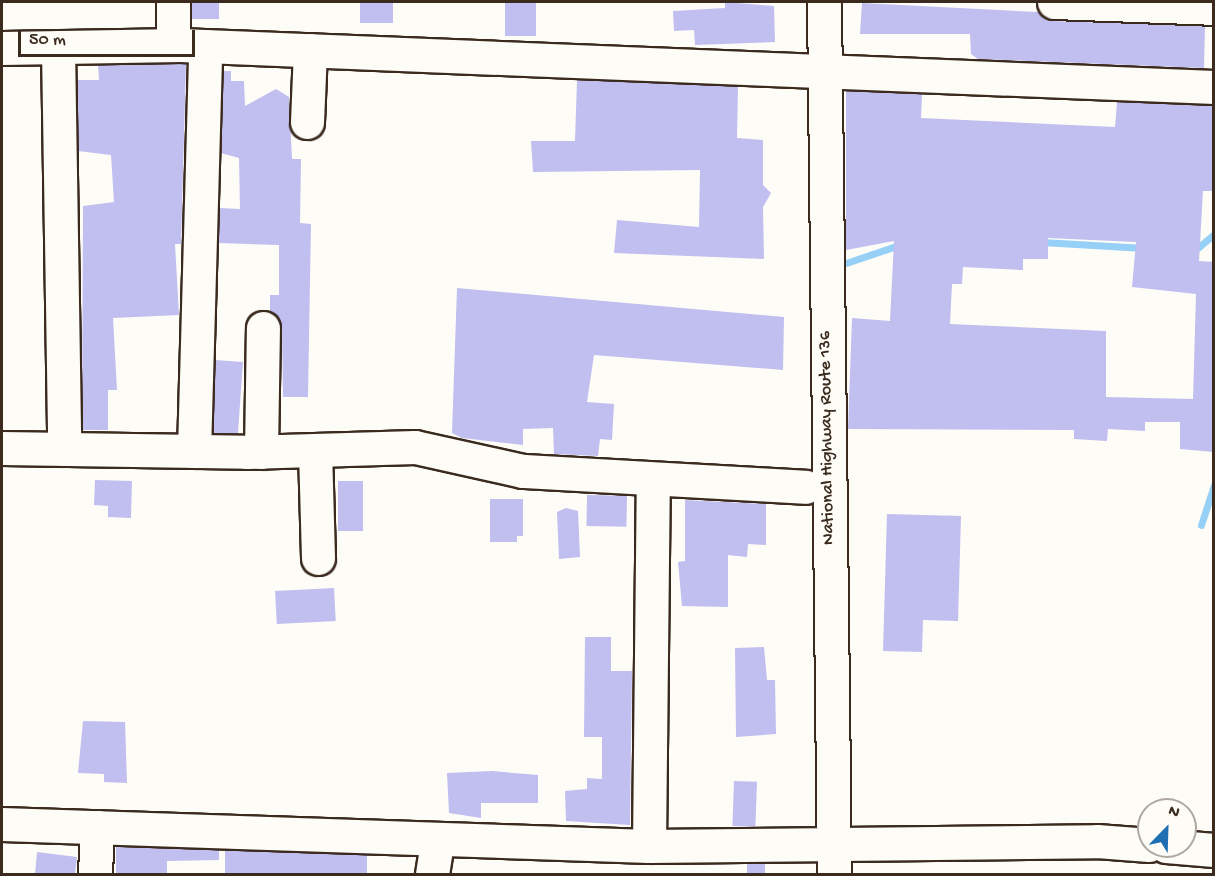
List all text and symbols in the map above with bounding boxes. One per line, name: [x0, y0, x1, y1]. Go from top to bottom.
scale bar: [21, 18, 198, 56]
text: 50 m: [29, 30, 66, 51]
street label: National Highway Route 136: [815, 331, 841, 545]
north arrow: [1137, 798, 1197, 858]
text: N: [1165, 802, 1182, 824]

